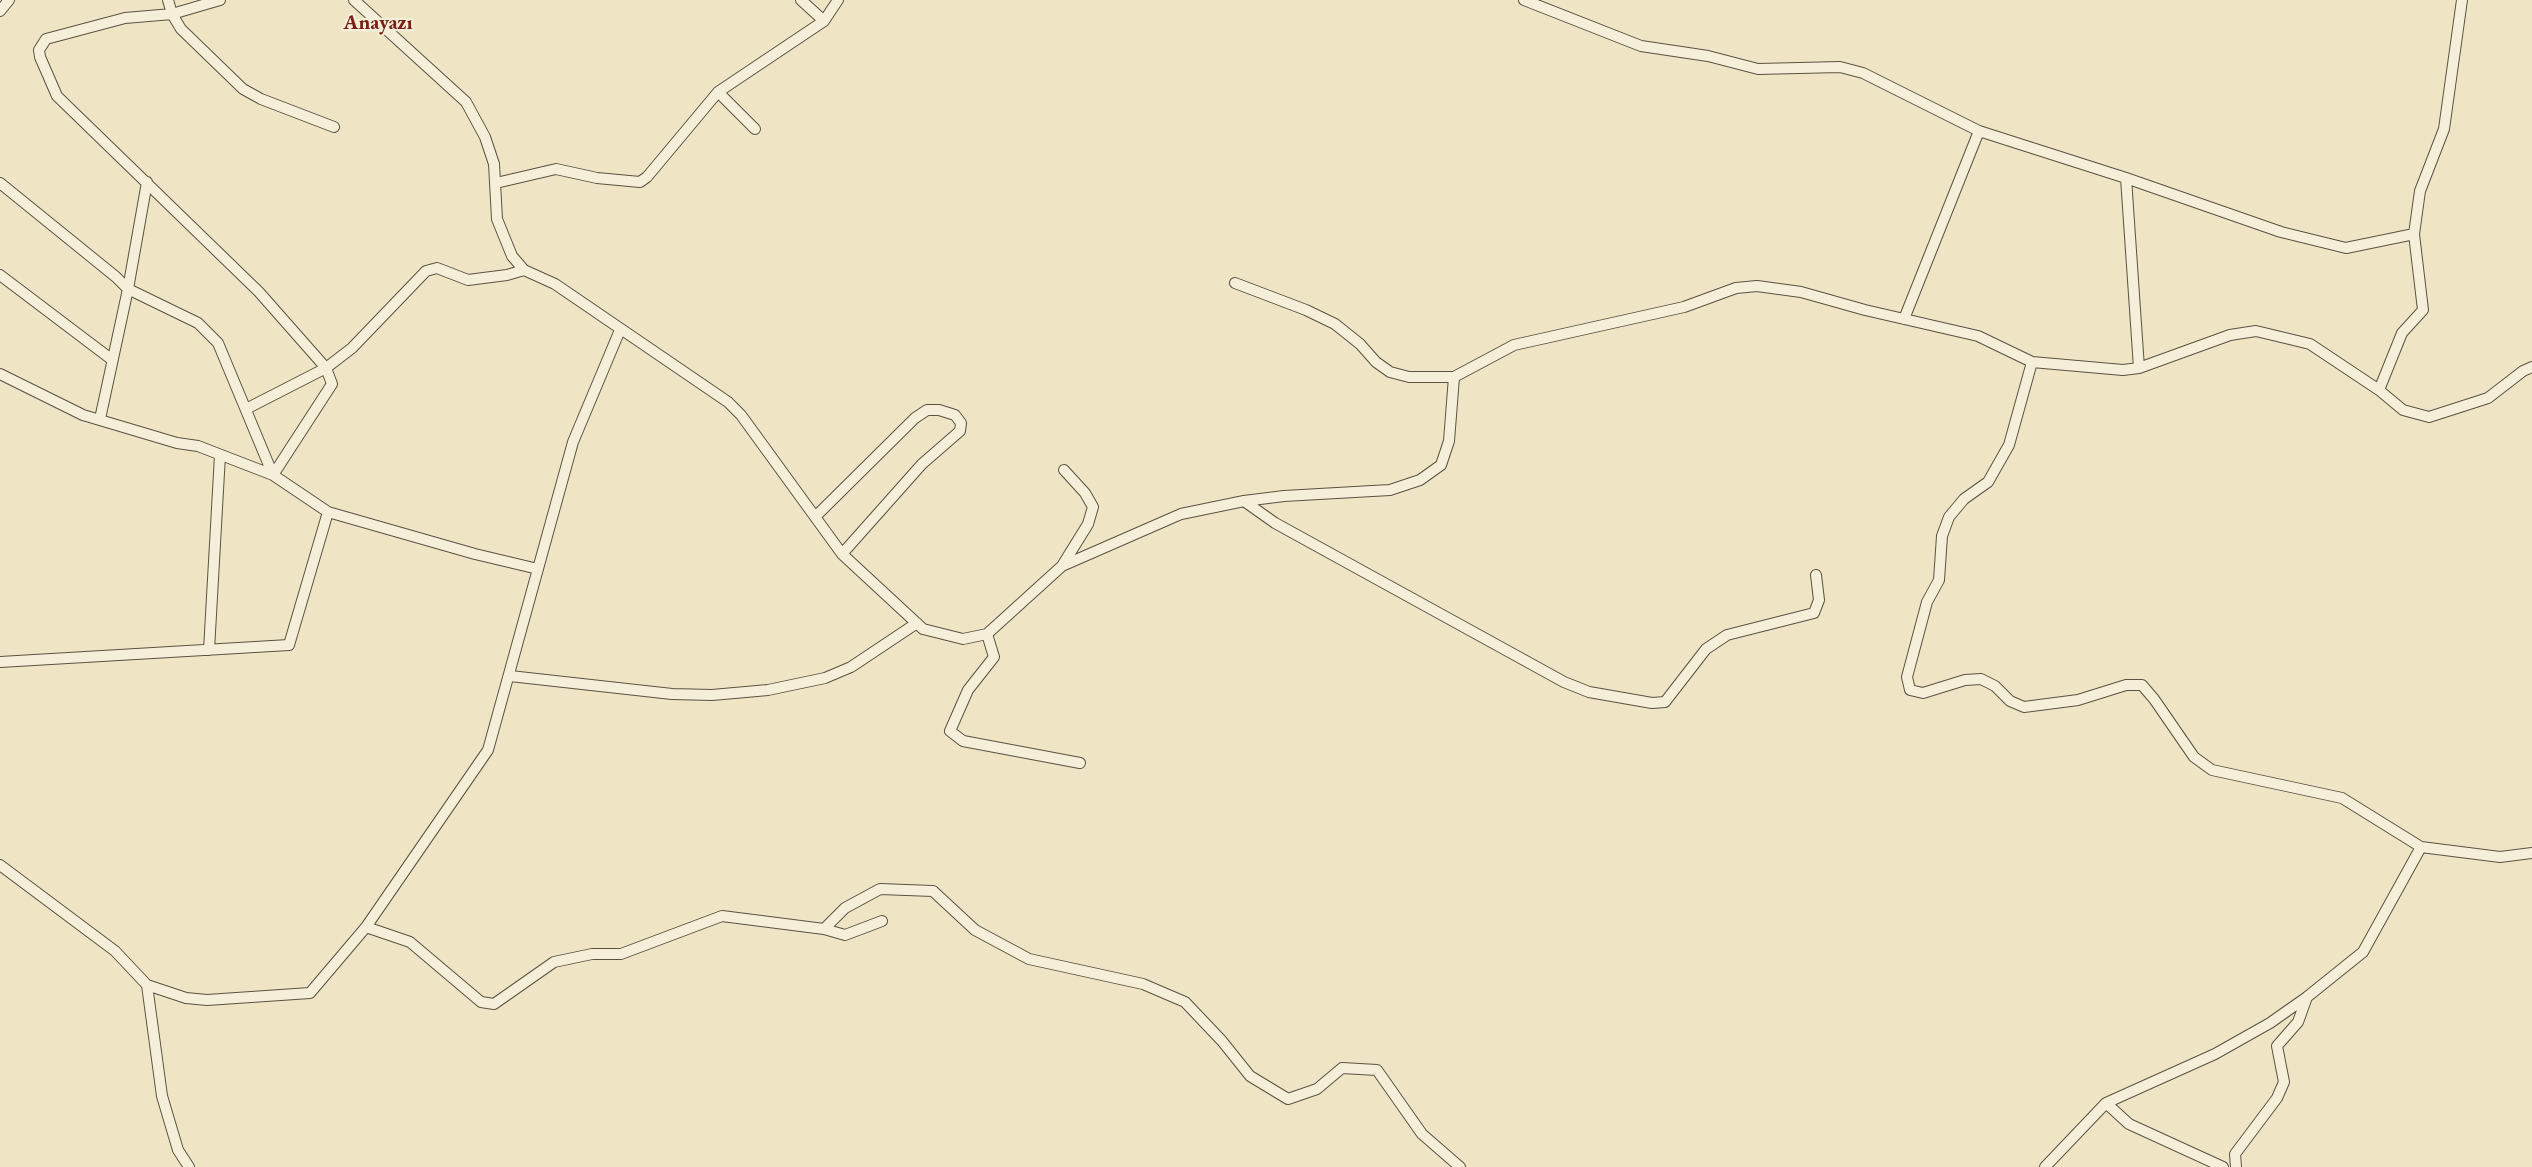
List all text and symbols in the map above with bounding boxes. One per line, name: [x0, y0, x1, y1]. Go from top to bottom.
district label: Anayazı: [343, 10, 413, 36]

